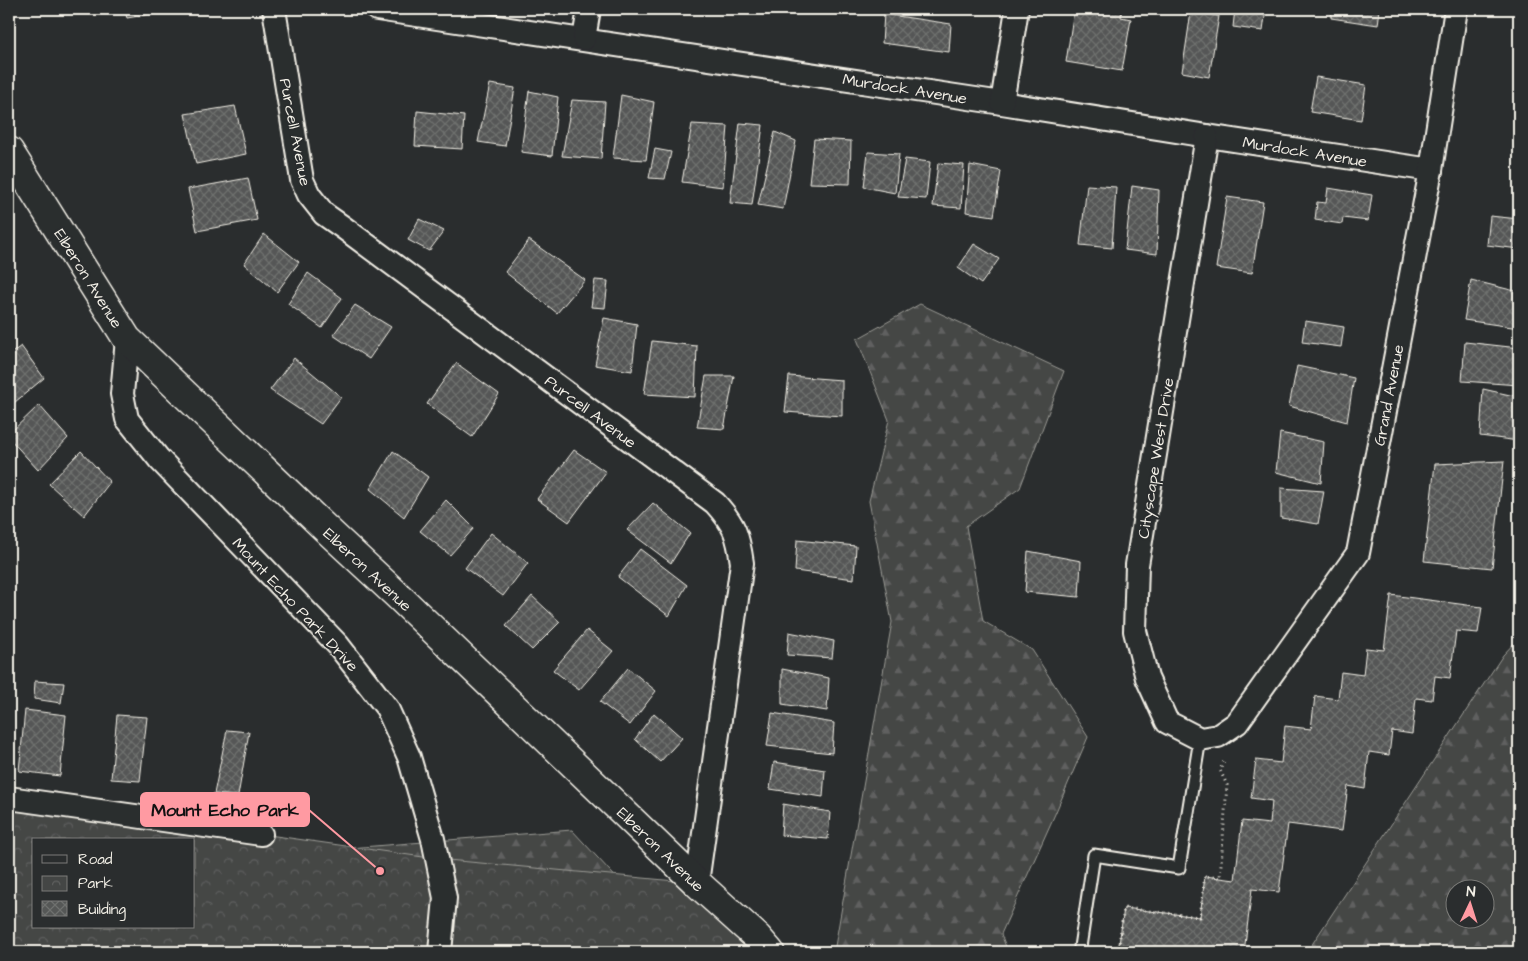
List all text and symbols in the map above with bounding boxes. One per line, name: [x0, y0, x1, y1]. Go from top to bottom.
street label: Murdock Avenue: [841, 68, 969, 110]
street label: Purcell Avenue: [274, 76, 316, 188]
street label: Murdock Avenue: [1241, 131, 1369, 173]
street label: Elberon Avenue: [49, 224, 128, 333]
street label: Grand Avenue: [1368, 342, 1410, 448]
street label: Purcell Avenue: [540, 370, 641, 454]
street label: Cityscape West Drive: [1132, 376, 1181, 540]
street label: Elberon Avenue: [318, 523, 417, 617]
street label: Mount Echo Park Drive: [227, 533, 364, 677]
callout: Mount Echo Park: [141, 793, 309, 826]
text: Mount Echo Park: [151, 798, 300, 823]
street label: Elberon Avenue: [612, 802, 709, 897]
legend: [32, 838, 195, 928]
text: Road: [78, 849, 113, 870]
text: Park: [78, 873, 113, 894]
north arrow: [1446, 878, 1496, 928]
text: N: [1466, 882, 1476, 902]
text: Building: [78, 899, 126, 921]

